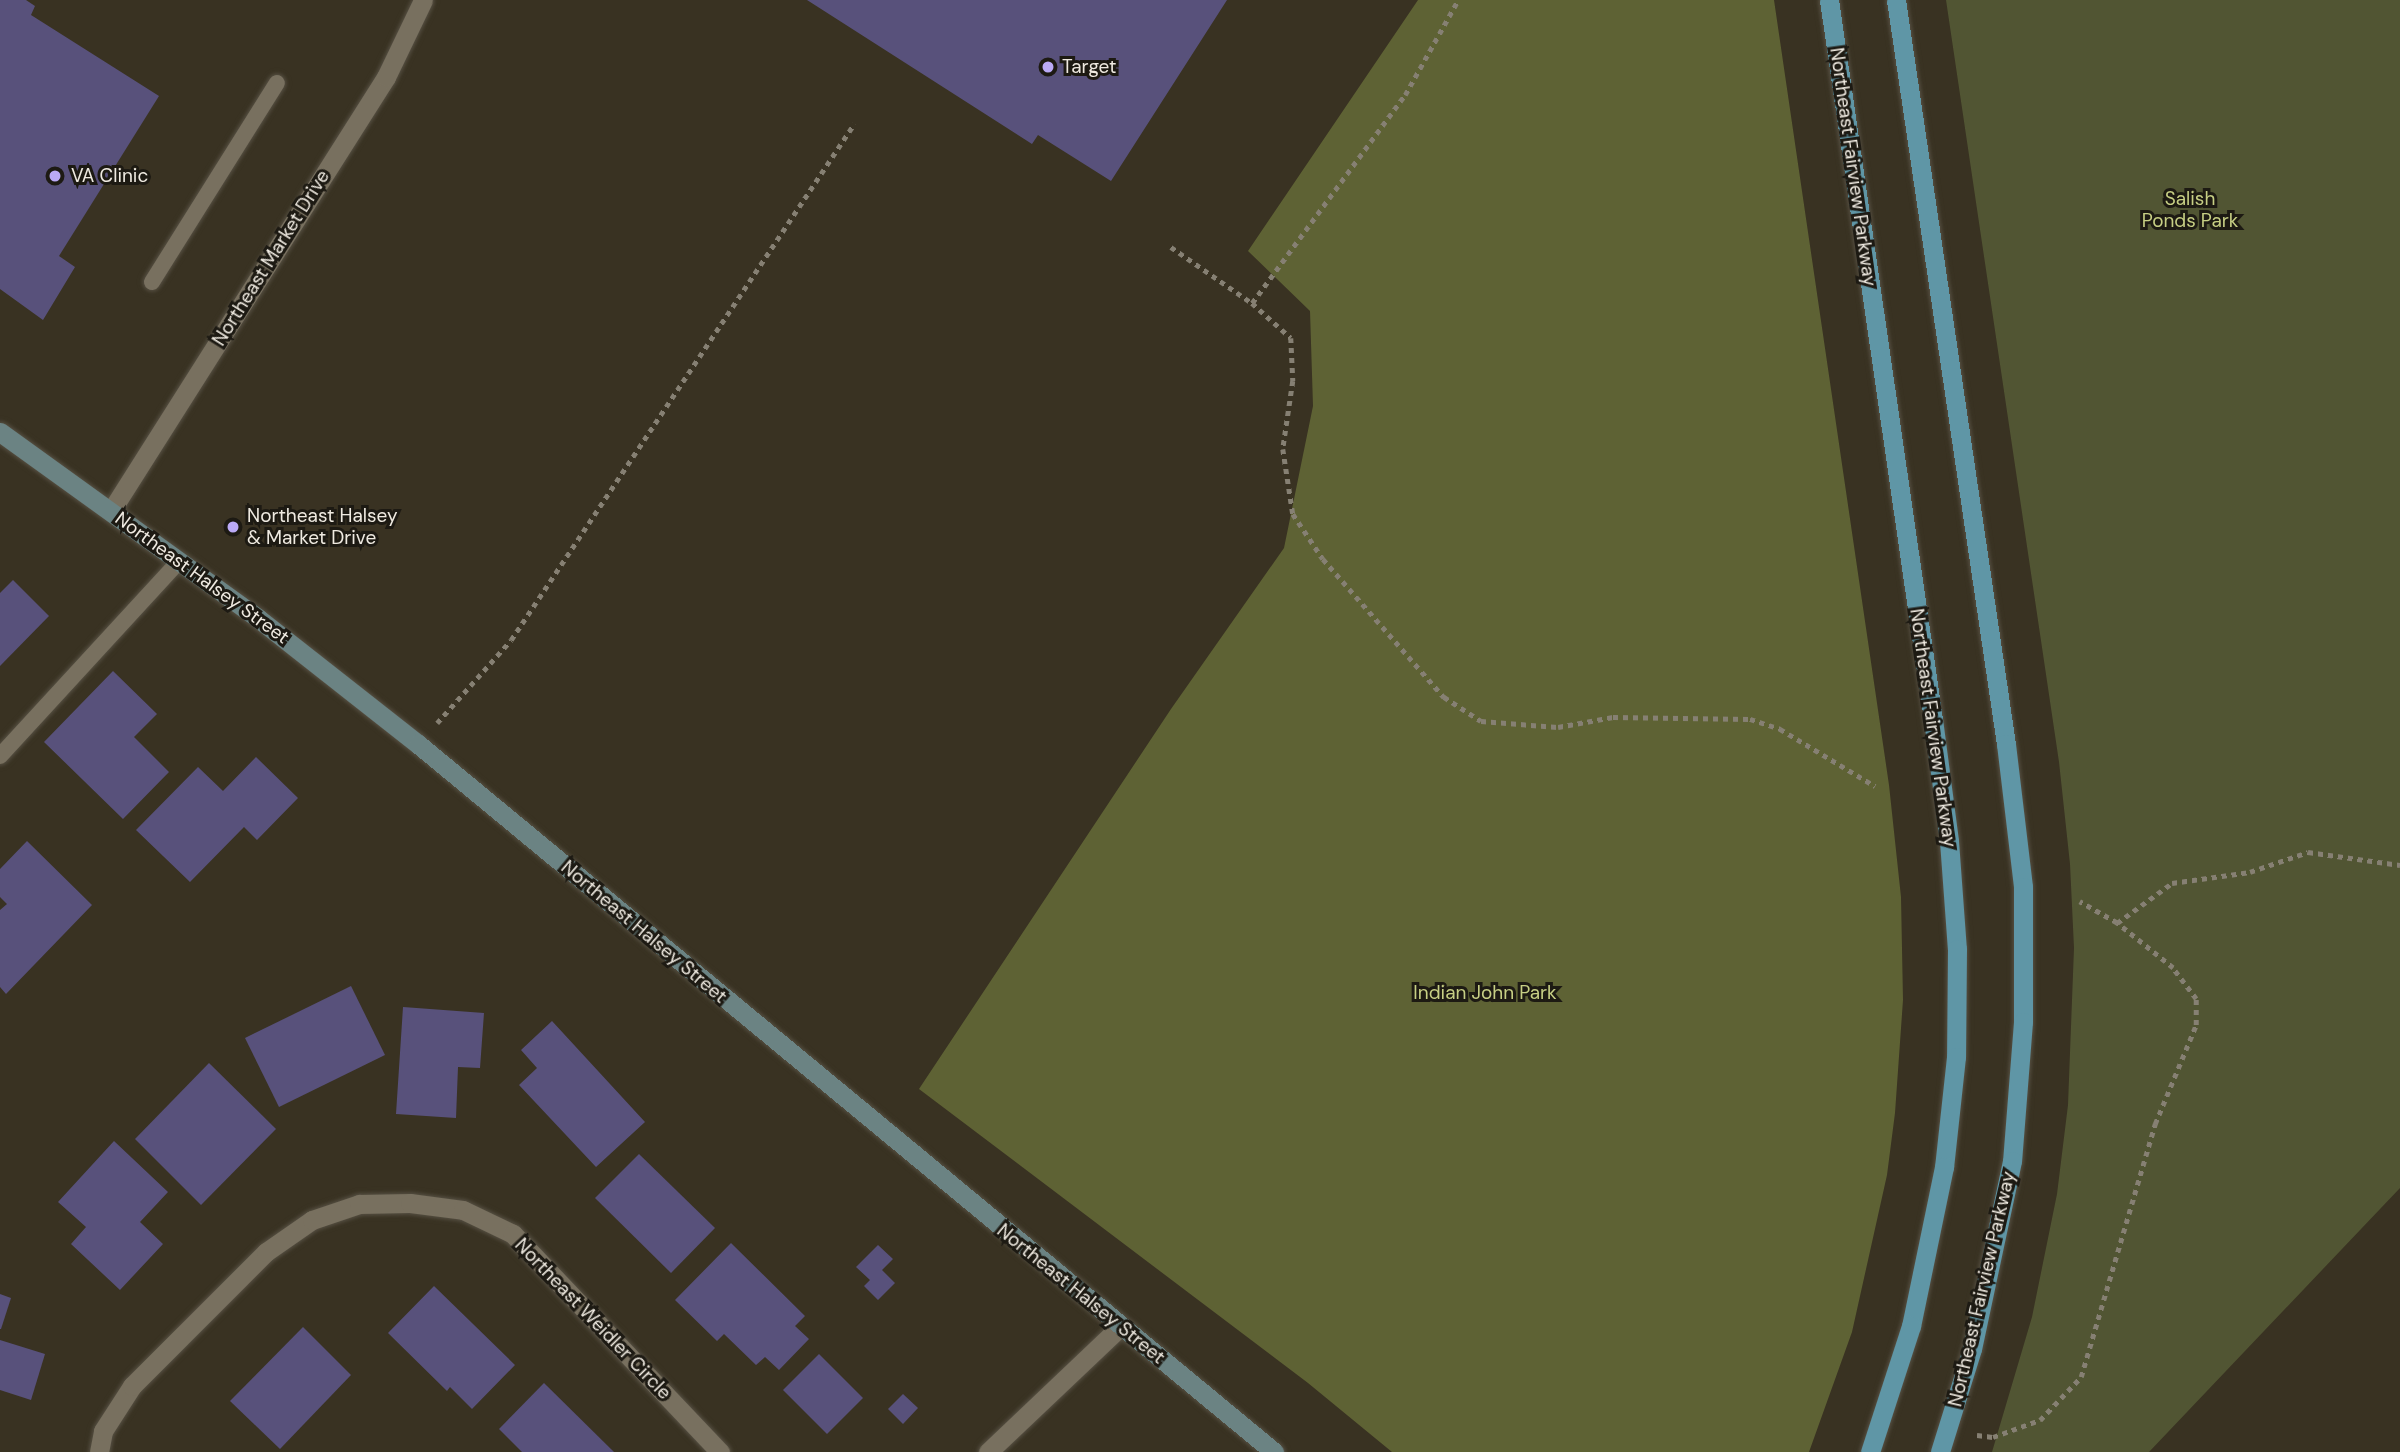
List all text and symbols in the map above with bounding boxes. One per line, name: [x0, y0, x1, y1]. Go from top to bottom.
street label: Northeast Fairview Parkway: [1825, 46, 1881, 288]
place label: Target: [1062, 56, 1117, 78]
marker: Target: [1040, 59, 1056, 75]
place label: VA Clinic: [71, 165, 148, 187]
marker: VA Clinic: [45, 166, 65, 186]
street label: Northeast Market Drive: [208, 166, 334, 350]
park label: Salish Ponds Park: [2142, 188, 2238, 232]
place label: Northeast Halsey & Market Drive: [247, 505, 398, 549]
street label: Northeast Halsey Street: [111, 507, 293, 649]
marker: Northeast Halsey & Market Drive: [225, 519, 241, 535]
street label: Northeast Fairview Parkway: [1905, 607, 1961, 849]
street label: Northeast Halsey Street: [556, 856, 732, 1008]
park label: Indian John Park: [1413, 982, 1557, 1004]
street label: Northeast Fairview Parkway: [1944, 1169, 2020, 1409]
street label: Northeast Halsey Street: [992, 1219, 1170, 1369]
street label: Northeast Weidler Circle: [510, 1234, 676, 1404]

